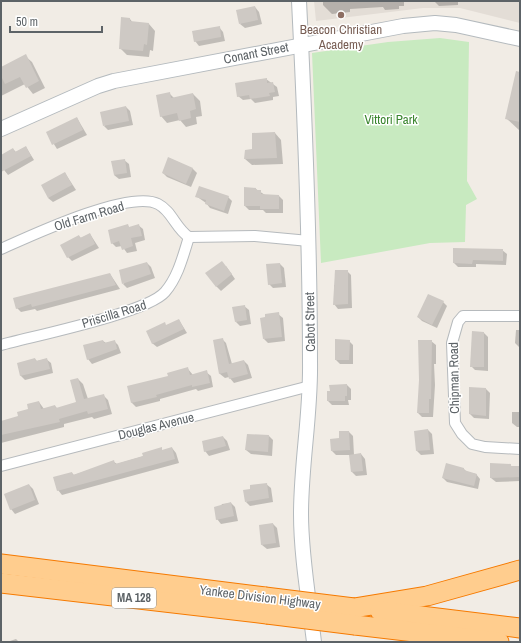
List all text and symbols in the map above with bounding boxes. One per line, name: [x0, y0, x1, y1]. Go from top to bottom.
scale bar: [10, 8, 102, 34]
marker: Beacon Christian Academy: [336, 10, 346, 20]
text: 50 m: [16, 14, 38, 30]
place label: Beacon Christian Academy: [300, 21, 382, 53]
street label: Conant Street: [222, 38, 290, 68]
park label: Vittori Park: [364, 111, 418, 128]
street label: Old Farm Road: [52, 197, 126, 235]
street label: Cabot Street: [301, 292, 319, 352]
street label: Priscilla Road: [80, 296, 148, 332]
street label: Chipman Road: [445, 342, 463, 414]
street label: Douglas Avenue: [116, 408, 196, 444]
street label: Yankee Division Highway: [198, 581, 322, 613]
road number: MA 128: [112, 588, 156, 608]

